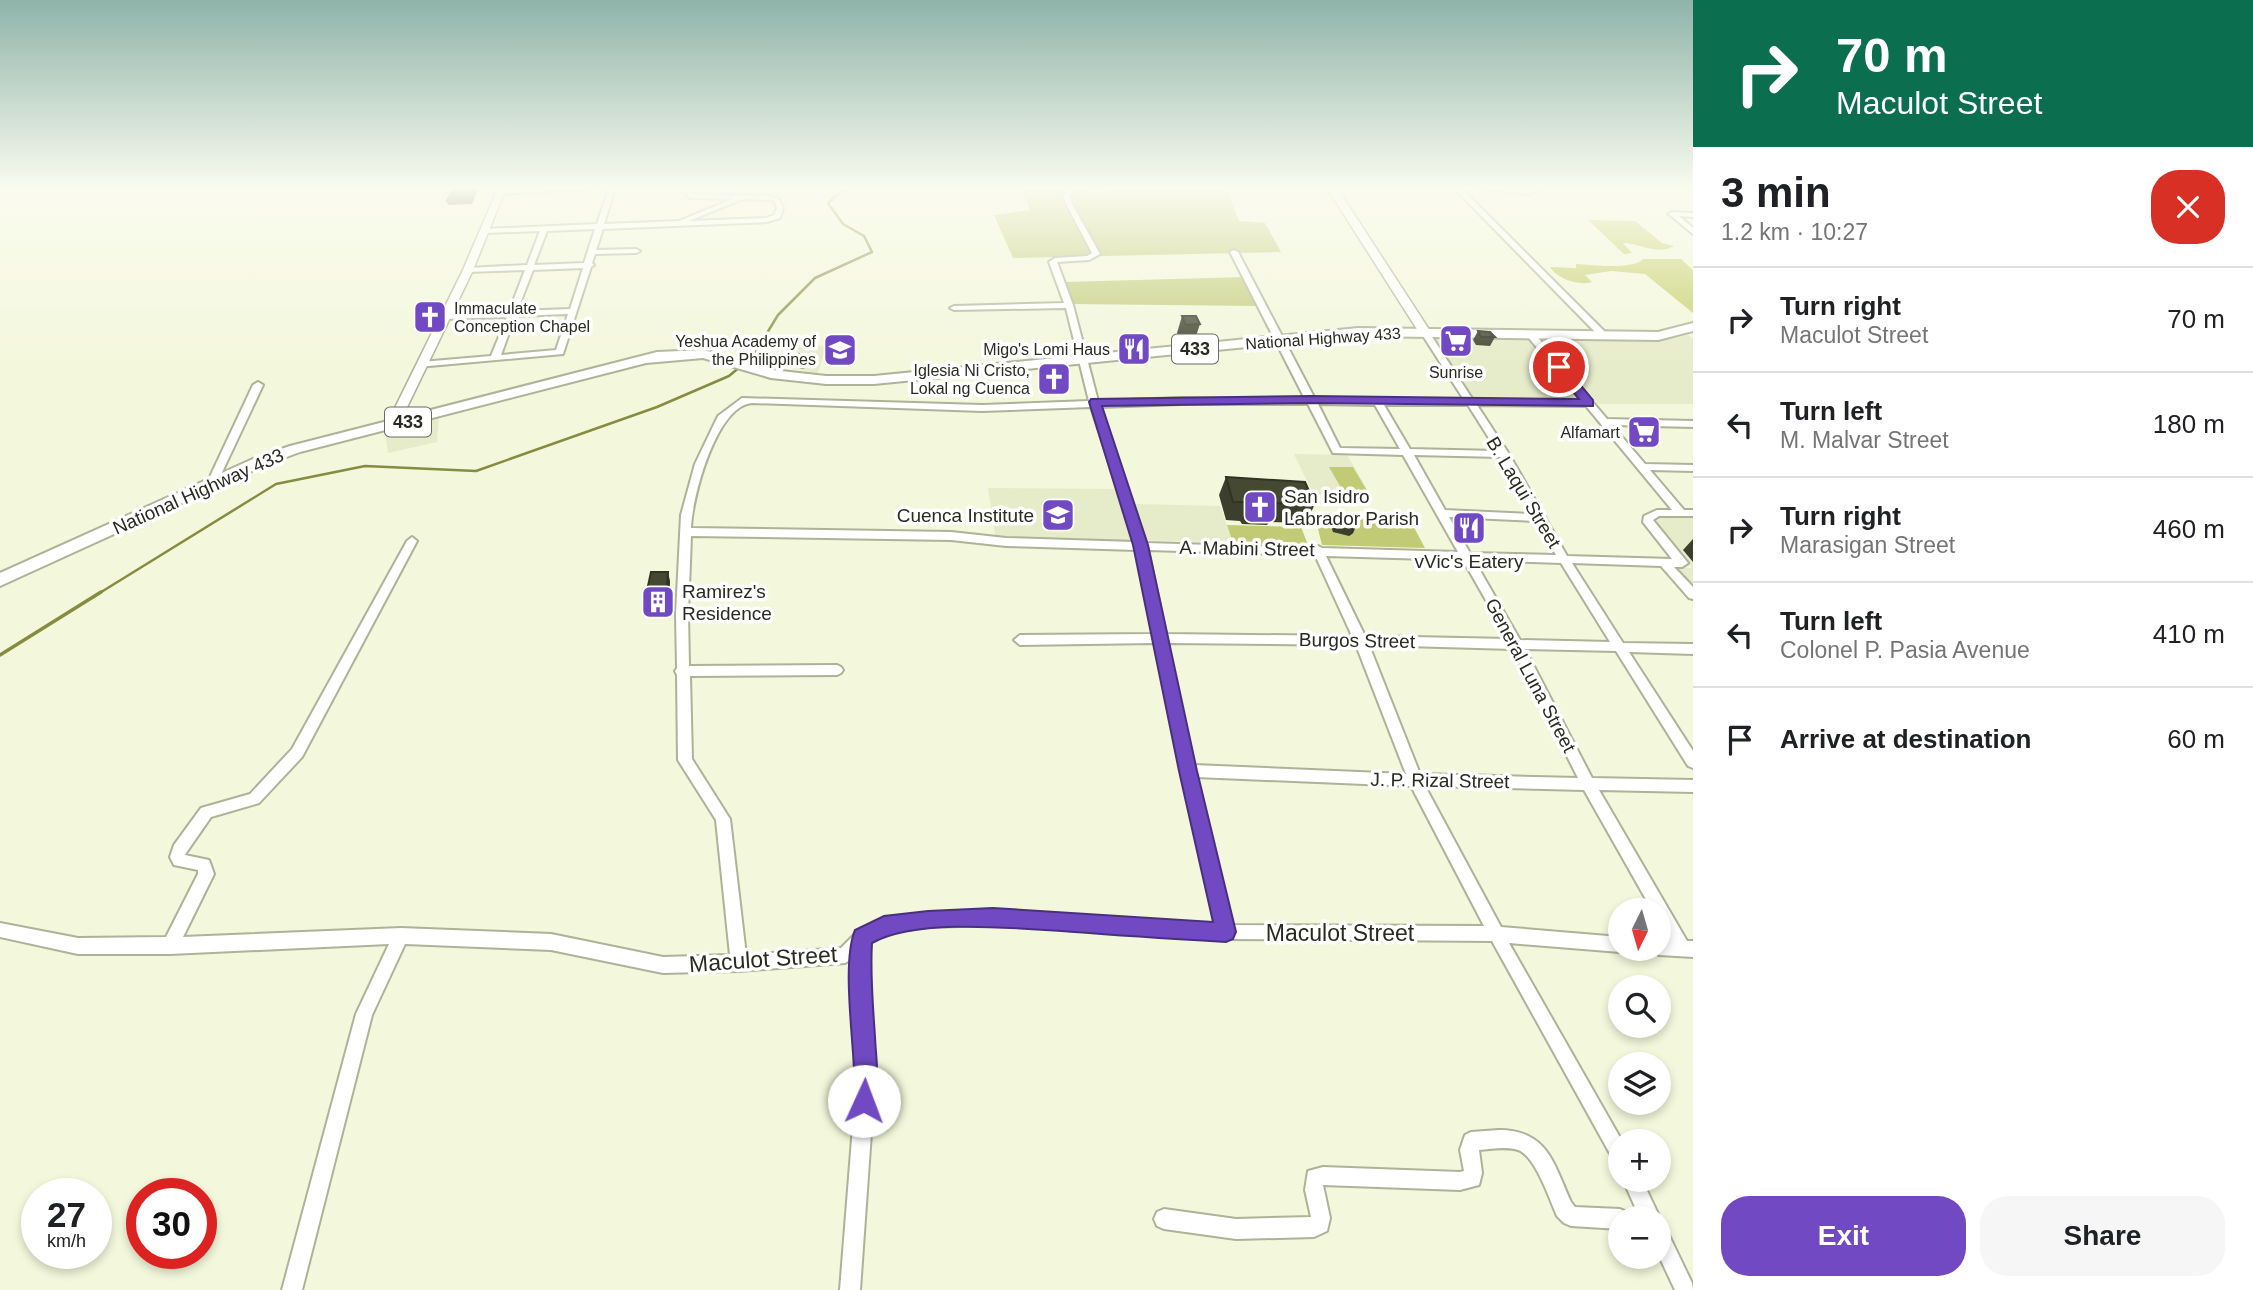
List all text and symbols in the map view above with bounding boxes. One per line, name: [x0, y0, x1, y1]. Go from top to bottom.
icon: right: [1721, 28, 1812, 119]
text: 70 m: [1836, 28, 1948, 82]
text: Maculot Street: [1836, 85, 2042, 121]
text: 3 min: [1721, 169, 1831, 216]
button: close: [2151, 170, 2225, 244]
text: 1.2 km · 10:27: [1721, 219, 1868, 245]
text: Turn right: [1780, 291, 1901, 321]
church icon: Immaculate Conception Chapel: [411, 298, 449, 336]
place label: Immaculate Conception Chapel: [454, 300, 590, 335]
icon: right: [1721, 301, 1759, 339]
text: 70 m: [2167, 304, 2225, 334]
supermarket icon: Sunrise: [1437, 322, 1475, 360]
text: Maculot Street: [1780, 322, 1928, 348]
street label: National Highway 433: [1245, 325, 1401, 352]
restaurant icon: Migo's Lomi Haus: [1115, 330, 1153, 368]
school or university icon: Yeshua Academy of the Philippines: [821, 331, 859, 369]
place label: Yeshua Academy of the Philippines: [675, 333, 817, 368]
road number: 433: [1172, 334, 1218, 363]
pin: [1529, 337, 1589, 397]
place label: Migo's Lomi Haus: [983, 341, 1110, 358]
icon: arrive: [1540, 348, 1578, 386]
church icon: Iglesia Ni Cristo, Lokal ng Cuenca: [1035, 360, 1073, 398]
place label: Iglesia Ni Cristo, Lokal ng Cuenca: [910, 362, 1030, 397]
place label: Sunrise: [1429, 364, 1483, 381]
text: Turn left: [1780, 396, 1882, 426]
icon: left: [1721, 406, 1759, 444]
road number: 433: [385, 408, 431, 436]
text: 180 m: [2153, 409, 2225, 439]
supermarket icon: Alfamart: [1625, 413, 1663, 451]
place label: Alfamart: [1560, 424, 1621, 441]
text: M. Malvar Street: [1780, 427, 1949, 453]
street label: B. Laqui Street: [1482, 433, 1565, 552]
street label: National Highway 433: [110, 444, 287, 539]
place label: San Isidro Labrador Parish: [1284, 486, 1419, 529]
church icon: San Isidro Labrador Parish: [1241, 488, 1279, 526]
school or university icon: Cuenca Institute: [1039, 496, 1077, 534]
text: Turn right: [1780, 501, 1901, 531]
place label: Cuenca Institute: [897, 505, 1034, 526]
restaurant icon: vVic's Eatery: [1450, 509, 1488, 547]
icon: right: [1721, 511, 1759, 549]
text: 460 m: [2153, 514, 2225, 544]
text: Marasigan Street: [1780, 532, 1955, 558]
street label: A. Mabini Street: [1179, 537, 1315, 560]
place label: vVic's Eatery: [1415, 551, 1524, 572]
place label: Ramirez's Residence: [682, 581, 772, 624]
building icon: Ramirez's Residence: [639, 583, 677, 621]
street label: General Luna Street: [1481, 595, 1580, 756]
text: Turn left: [1780, 606, 1882, 636]
icon: left: [1721, 616, 1759, 654]
text: 410 m: [2153, 619, 2225, 649]
street label: Burgos Street: [1299, 629, 1416, 652]
text: Colonel P. Pasia Avenue: [1780, 637, 2030, 663]
icon: arrive: [1721, 721, 1759, 759]
text: Arrive at destination: [1780, 724, 2031, 754]
text: 60 m: [2167, 724, 2225, 754]
street label: J. P. Rizal Street: [1370, 769, 1510, 792]
north arrow: [1608, 898, 1671, 961]
map controls: [1608, 898, 1671, 1269]
street label: Maculot Street: [1266, 920, 1415, 946]
street label: Maculot Street: [688, 941, 838, 977]
button: search: [1608, 975, 1671, 1038]
button: layers: [1608, 1052, 1671, 1115]
position arrow: [827, 1064, 901, 1138]
button: +: [1608, 1129, 1671, 1192]
speed limit sign: 30: [126, 1178, 217, 1269]
text: 27: [47, 1195, 86, 1234]
button: Exit: [1721, 1196, 1966, 1276]
button: Share: [1980, 1196, 2225, 1276]
button: −: [1608, 1206, 1671, 1269]
text: km/h: [47, 1231, 86, 1251]

